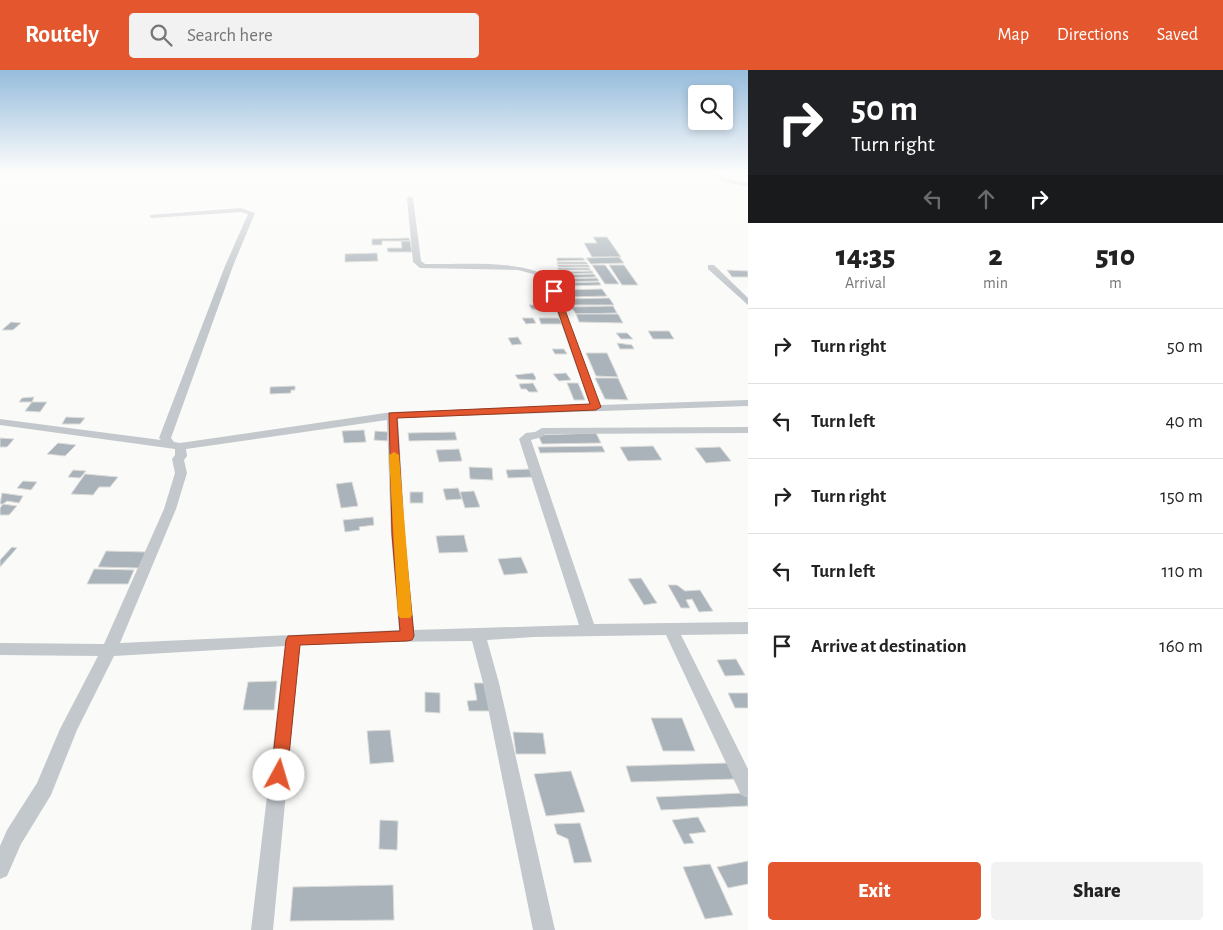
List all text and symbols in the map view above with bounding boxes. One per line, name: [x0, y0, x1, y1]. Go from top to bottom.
search box: [129, 13, 479, 58]
icon: search: [147, 21, 175, 49]
text: Routely: [25, 23, 99, 47]
text: Search here: [187, 26, 273, 45]
text: Map: [998, 26, 1029, 44]
text: Directions: [1057, 26, 1129, 44]
text: Saved: [1157, 26, 1198, 44]
map controls: [688, 85, 733, 130]
button: search: [688, 85, 733, 130]
icon: right: [768, 90, 833, 155]
text: 50 m: [851, 92, 918, 127]
text: Turn right: [851, 133, 935, 155]
icon: left: [919, 185, 947, 213]
icon: ahead: [972, 185, 1000, 213]
icon: right: [1025, 185, 1053, 213]
text: 14:35: [836, 241, 895, 271]
text: 2: [988, 241, 1003, 271]
text: 510: [1096, 241, 1135, 271]
pin: [533, 270, 575, 312]
text: Arrival: [845, 275, 886, 291]
text: min: [983, 275, 1008, 291]
text: m: [1109, 275, 1122, 291]
icon: arrive: [540, 277, 568, 305]
icon: right: [768, 332, 796, 360]
text: Turn right: [811, 337, 886, 356]
text: 50 m: [1167, 337, 1203, 356]
icon: left: [768, 407, 796, 435]
text: Turn left: [811, 412, 875, 431]
text: 40 m: [1165, 412, 1203, 431]
icon: right: [768, 482, 796, 510]
text: Turn right: [811, 487, 886, 506]
text: 150 m: [1160, 487, 1203, 506]
icon: left: [768, 557, 796, 585]
text: Turn left: [811, 562, 875, 581]
text: 110 m: [1162, 562, 1203, 581]
icon: arrive: [768, 632, 796, 660]
text: Arrive at destination: [811, 637, 967, 656]
text: 160 m: [1159, 637, 1203, 656]
position arrow: [252, 748, 304, 800]
button: Exit: [768, 862, 981, 920]
button: Share: [991, 862, 1203, 920]

